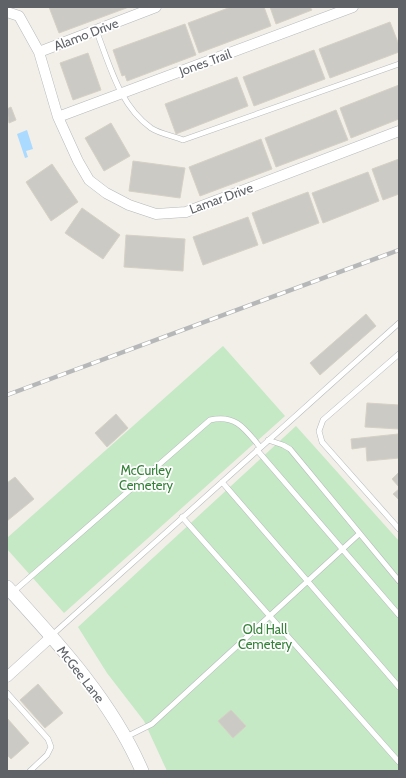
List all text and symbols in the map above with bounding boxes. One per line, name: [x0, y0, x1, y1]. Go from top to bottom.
street label: Alamo Drive: [51, 14, 121, 54]
street label: Jones Trail: [176, 45, 233, 79]
street label: Lamar Drive: [187, 179, 255, 217]
park label: McCurley Cemetery: [119, 462, 174, 493]
park label: Old Hall Cemetery: [238, 621, 293, 652]
street label: McGee Lane: [54, 642, 108, 706]

